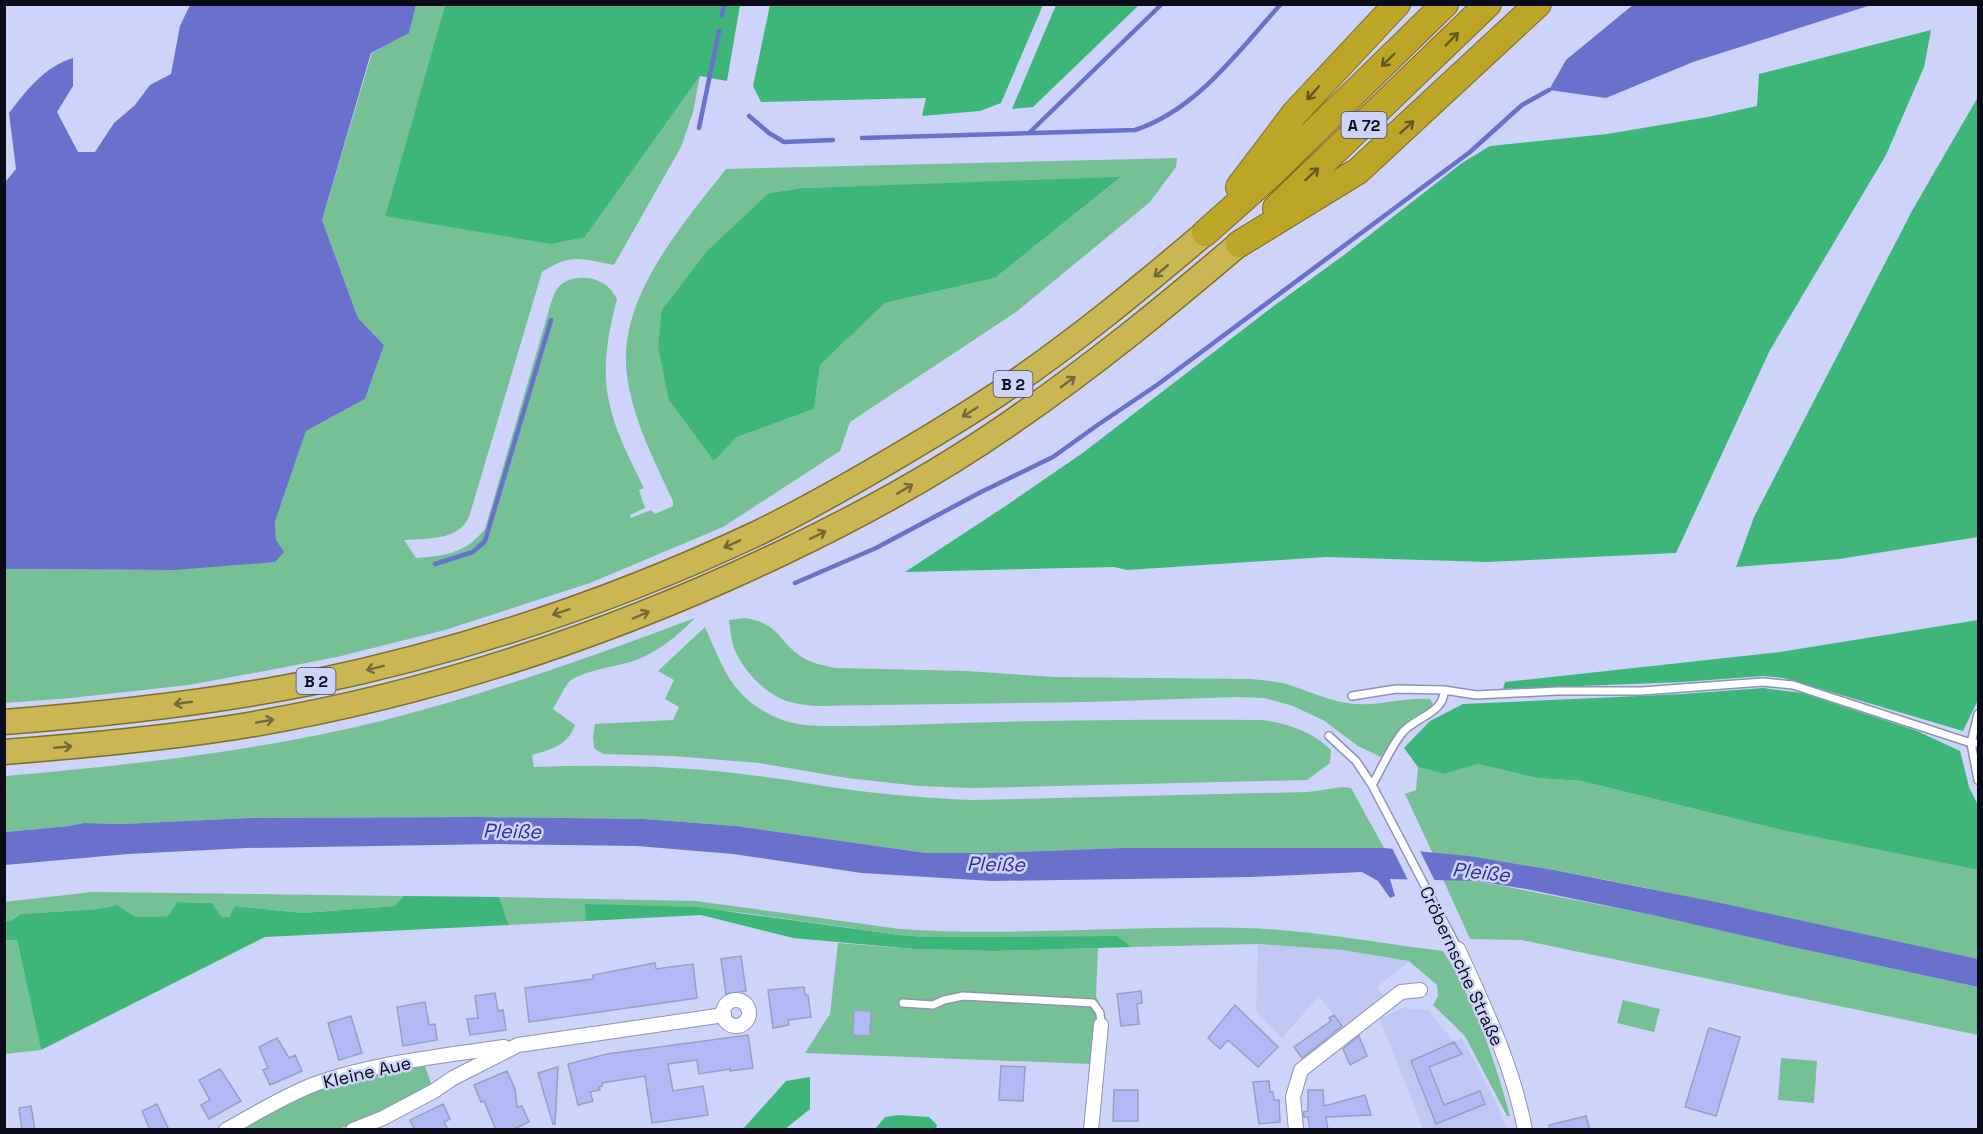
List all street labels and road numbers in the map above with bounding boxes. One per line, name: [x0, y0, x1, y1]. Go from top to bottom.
road number: A 72: [1342, 112, 1386, 138]
road number: B 2: [994, 371, 1032, 397]
road number: B 2: [296, 668, 336, 694]
street label: Cröbernsche Straße: [1415, 882, 1509, 1050]
street label: Kleine Aue: [321, 1051, 413, 1093]

